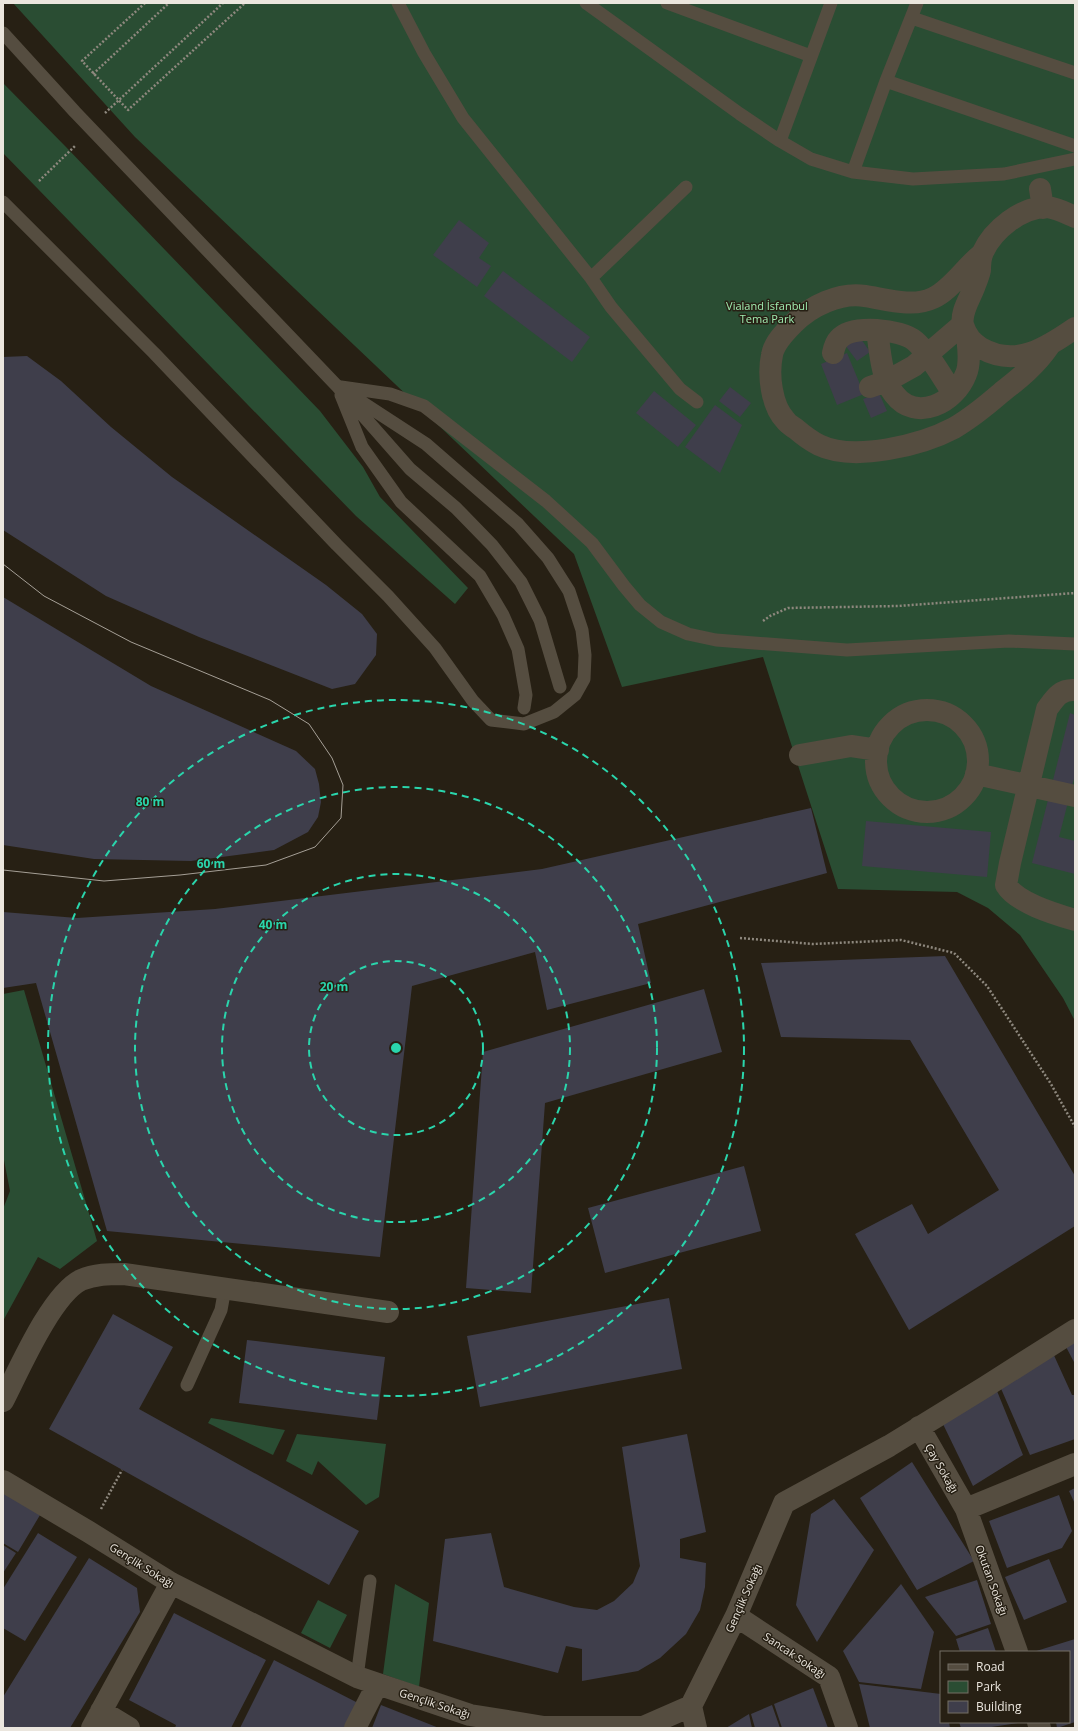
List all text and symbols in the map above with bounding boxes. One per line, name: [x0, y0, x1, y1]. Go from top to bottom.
park label: Vialand İsfanbul Tema Park: [726, 298, 808, 326]
text: 80 m: [136, 793, 164, 810]
text: 60 m: [197, 855, 225, 872]
text: 40 m: [259, 916, 287, 933]
text: 20 m: [320, 978, 348, 995]
centre of rings: [389, 1041, 403, 1055]
street label: Çay Sokağı: [922, 1441, 962, 1495]
street label: Gençlik Sokağı: [107, 1539, 177, 1591]
street label: Okutan Sokağı: [972, 1543, 1012, 1617]
street label: Gençlik Sokağı: [721, 1561, 765, 1635]
street label: Sancak Sokağı: [761, 1629, 829, 1681]
legend: [940, 1651, 1070, 1723]
text: Road: [976, 1658, 1005, 1675]
text: Park: [976, 1678, 1002, 1695]
street label: Gençlik Sokağı: [398, 1684, 472, 1722]
text: Building: [976, 1698, 1022, 1715]

